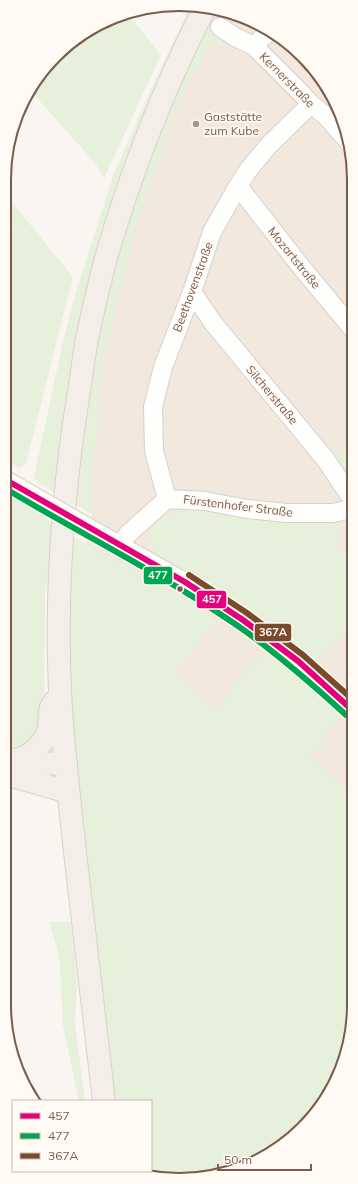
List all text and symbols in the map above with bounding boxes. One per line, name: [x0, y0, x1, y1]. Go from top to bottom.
street label: Kernerstraße: [257, 49, 318, 110]
place label: Gaststätte zum Kube: [204, 109, 262, 138]
marker: Gaststätte zum Kube: [191, 119, 201, 129]
street label: Mozartstraße: [265, 224, 324, 292]
street label: Beethovenstraße: [169, 240, 216, 334]
street label: Silcherstraße: [243, 362, 301, 427]
street label: Fürstenhofer Straße: [182, 491, 294, 520]
line badge: 477: [143, 566, 173, 585]
text: 477: [148, 568, 168, 582]
unlabelled marker: [175, 584, 185, 594]
line badge: 457: [196, 590, 227, 609]
text: 457: [202, 592, 222, 606]
line badge: 367A: [254, 623, 292, 642]
text: 367A: [259, 625, 288, 639]
legend: [12, 1100, 152, 1172]
text: 457: [48, 1108, 70, 1123]
text: 477: [48, 1128, 70, 1143]
scale bar: [218, 1146, 311, 1172]
text: 367A: [48, 1148, 79, 1163]
text: 50 m: [224, 1152, 252, 1167]

